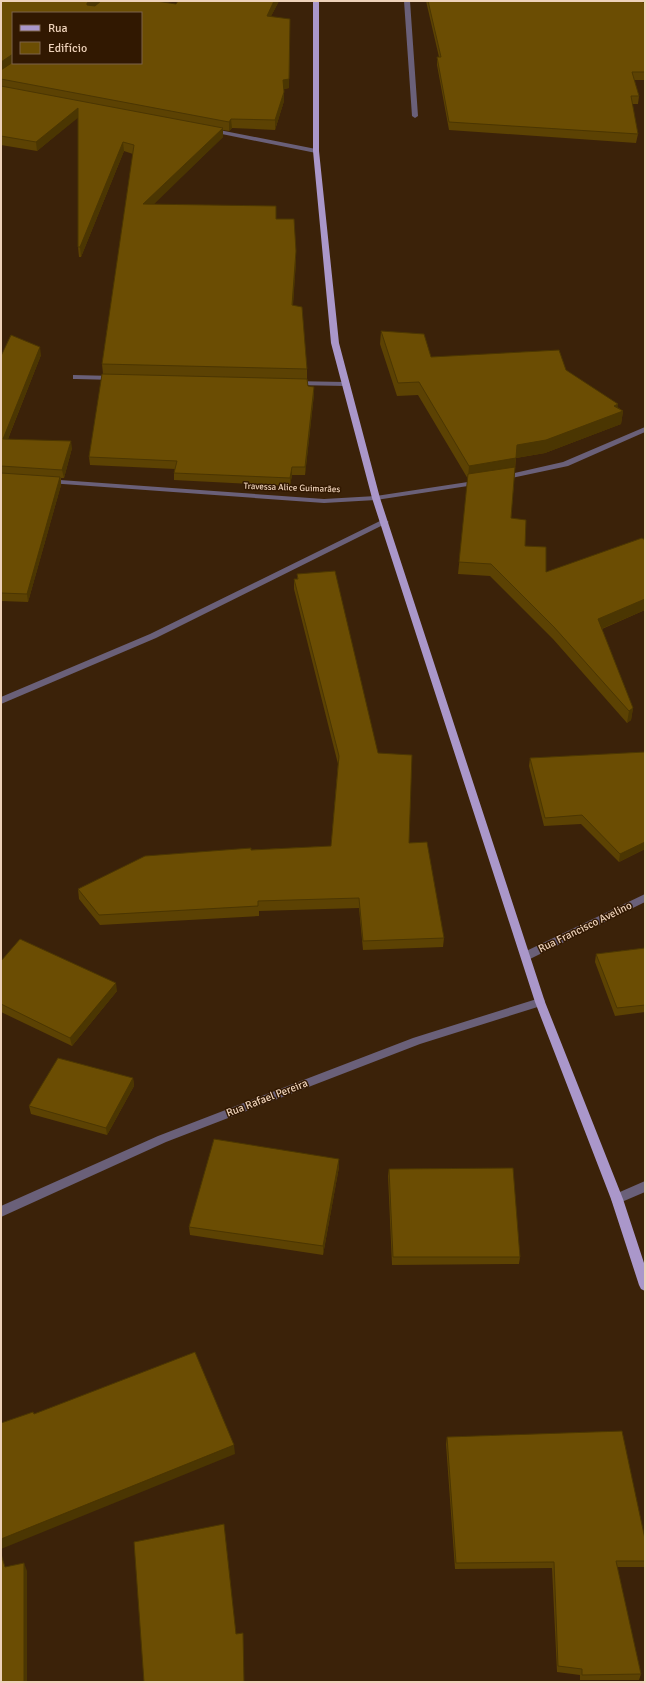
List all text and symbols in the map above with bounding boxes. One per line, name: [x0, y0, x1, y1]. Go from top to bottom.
legend: [12, 12, 142, 64]
text: Rua: [48, 21, 68, 36]
text: Edifício: [48, 41, 87, 56]
street label: Travessa Alice Guimarães: [243, 481, 341, 495]
street label: Rua Francisco Avelino: [536, 899, 634, 955]
street label: Rua Rafael Pereira: [224, 1076, 310, 1120]

